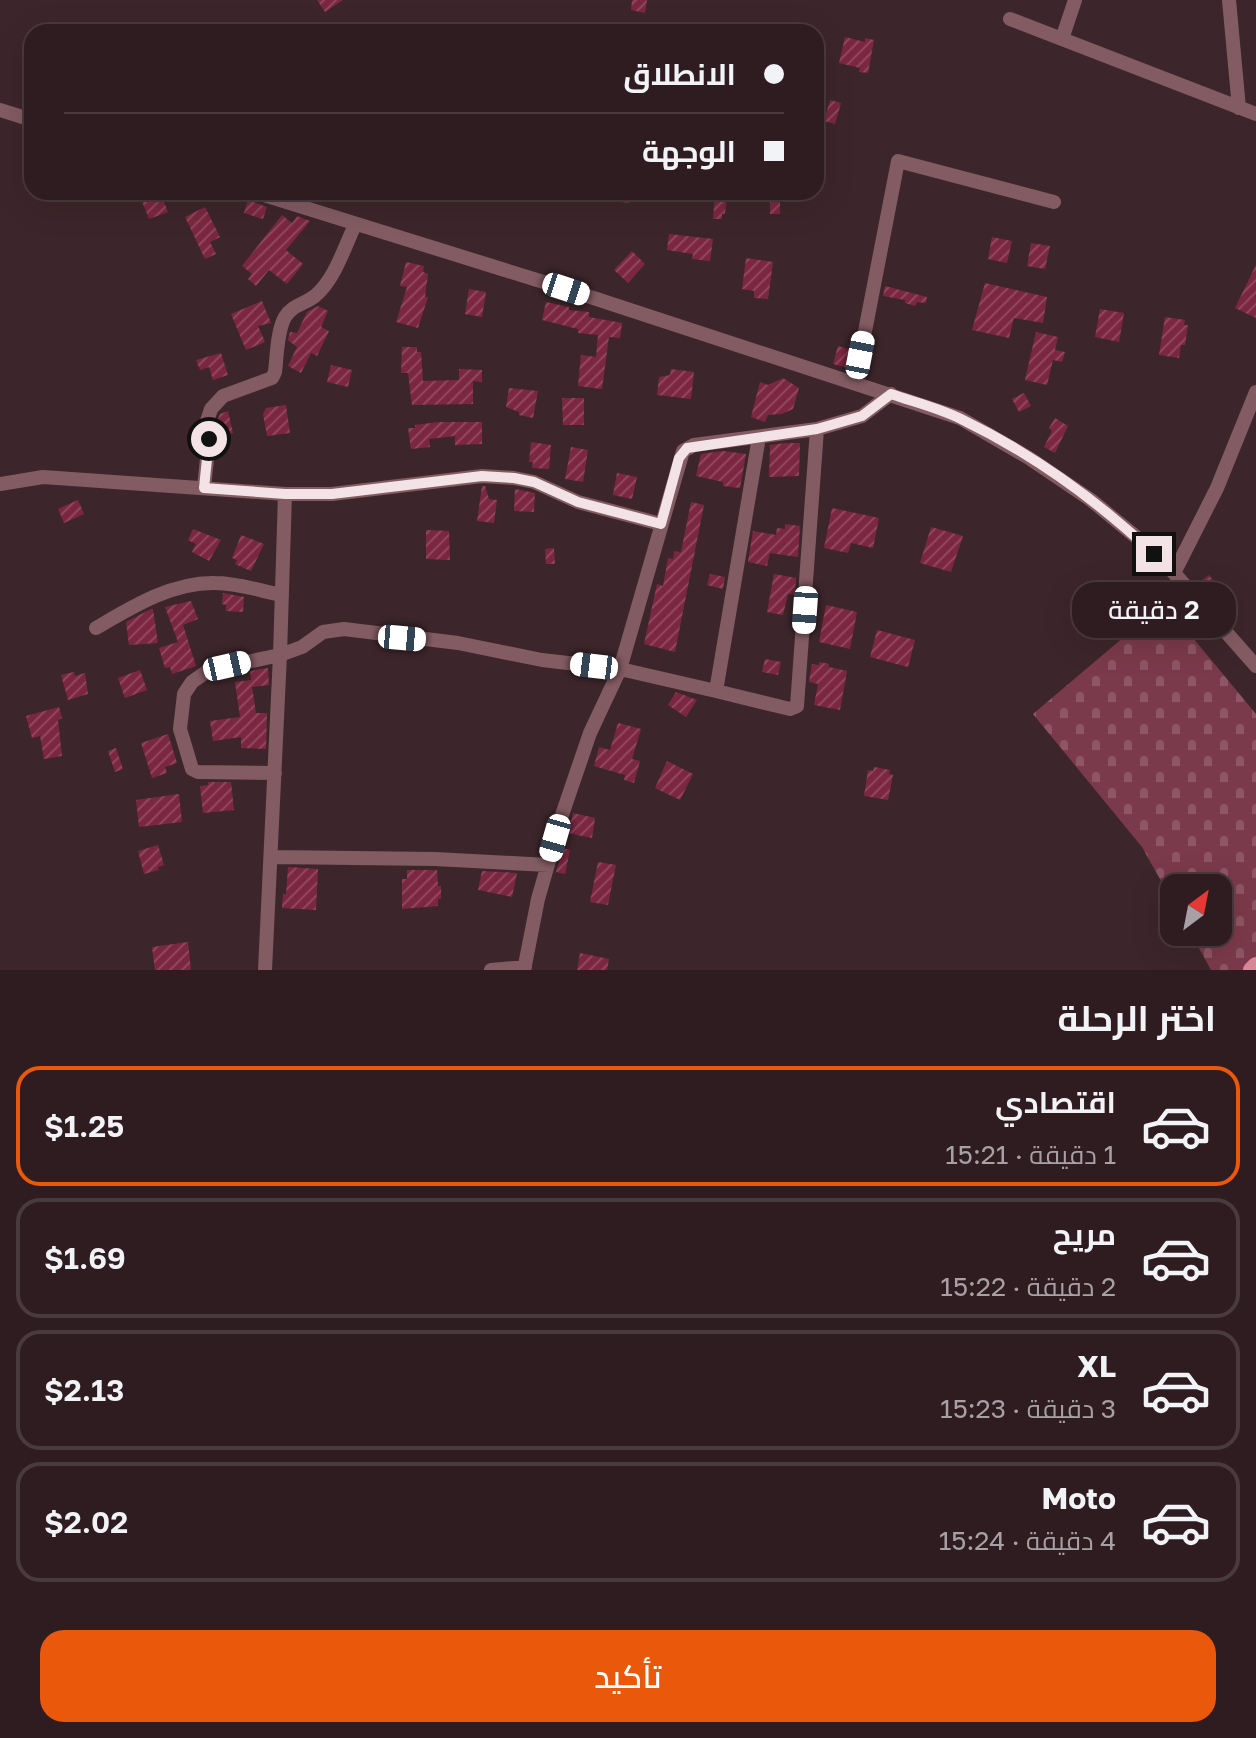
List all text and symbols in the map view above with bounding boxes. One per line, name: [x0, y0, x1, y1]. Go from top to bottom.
text: الانطلاق: [623, 56, 736, 92]
text: الوجهة: [642, 133, 736, 169]
car: [539, 270, 593, 308]
car: [844, 329, 876, 381]
route start: [191, 421, 227, 457]
route end: [1136, 536, 1172, 572]
callout: 2 دقيقة: [1072, 582, 1236, 638]
car: [791, 585, 819, 635]
text: 2 دقيقة: [1108, 594, 1200, 625]
car: [377, 624, 427, 652]
car: [201, 649, 253, 683]
car: [569, 651, 619, 681]
car: [537, 812, 573, 864]
north arrow: [1160, 874, 1232, 946]
map controls: [1160, 874, 1232, 946]
text: اختر الرحلة: [1057, 996, 1216, 1039]
text: اقتصادي: [995, 1084, 1116, 1120]
icon: car: [1140, 1090, 1212, 1162]
text: $1.25: [44, 1108, 124, 1144]
text: 1 دقيقة · 15:21: [945, 1139, 1116, 1170]
text: مريح: [1053, 1216, 1116, 1252]
icon: car: [1140, 1222, 1212, 1294]
text: $1.69: [44, 1240, 126, 1276]
text: 2 دقيقة · 15:22: [940, 1271, 1116, 1302]
text: XL: [1077, 1348, 1116, 1384]
icon: car: [1140, 1354, 1212, 1426]
text: $2.13: [44, 1372, 124, 1408]
text: 3 دقيقة · 15:23: [940, 1393, 1116, 1424]
text: Moto: [1041, 1480, 1116, 1516]
icon: car: [1140, 1486, 1212, 1558]
text: $2.02: [44, 1504, 128, 1540]
text: 4 دقيقة · 15:24: [939, 1525, 1116, 1556]
button: تأكيد: [40, 1630, 1216, 1722]

